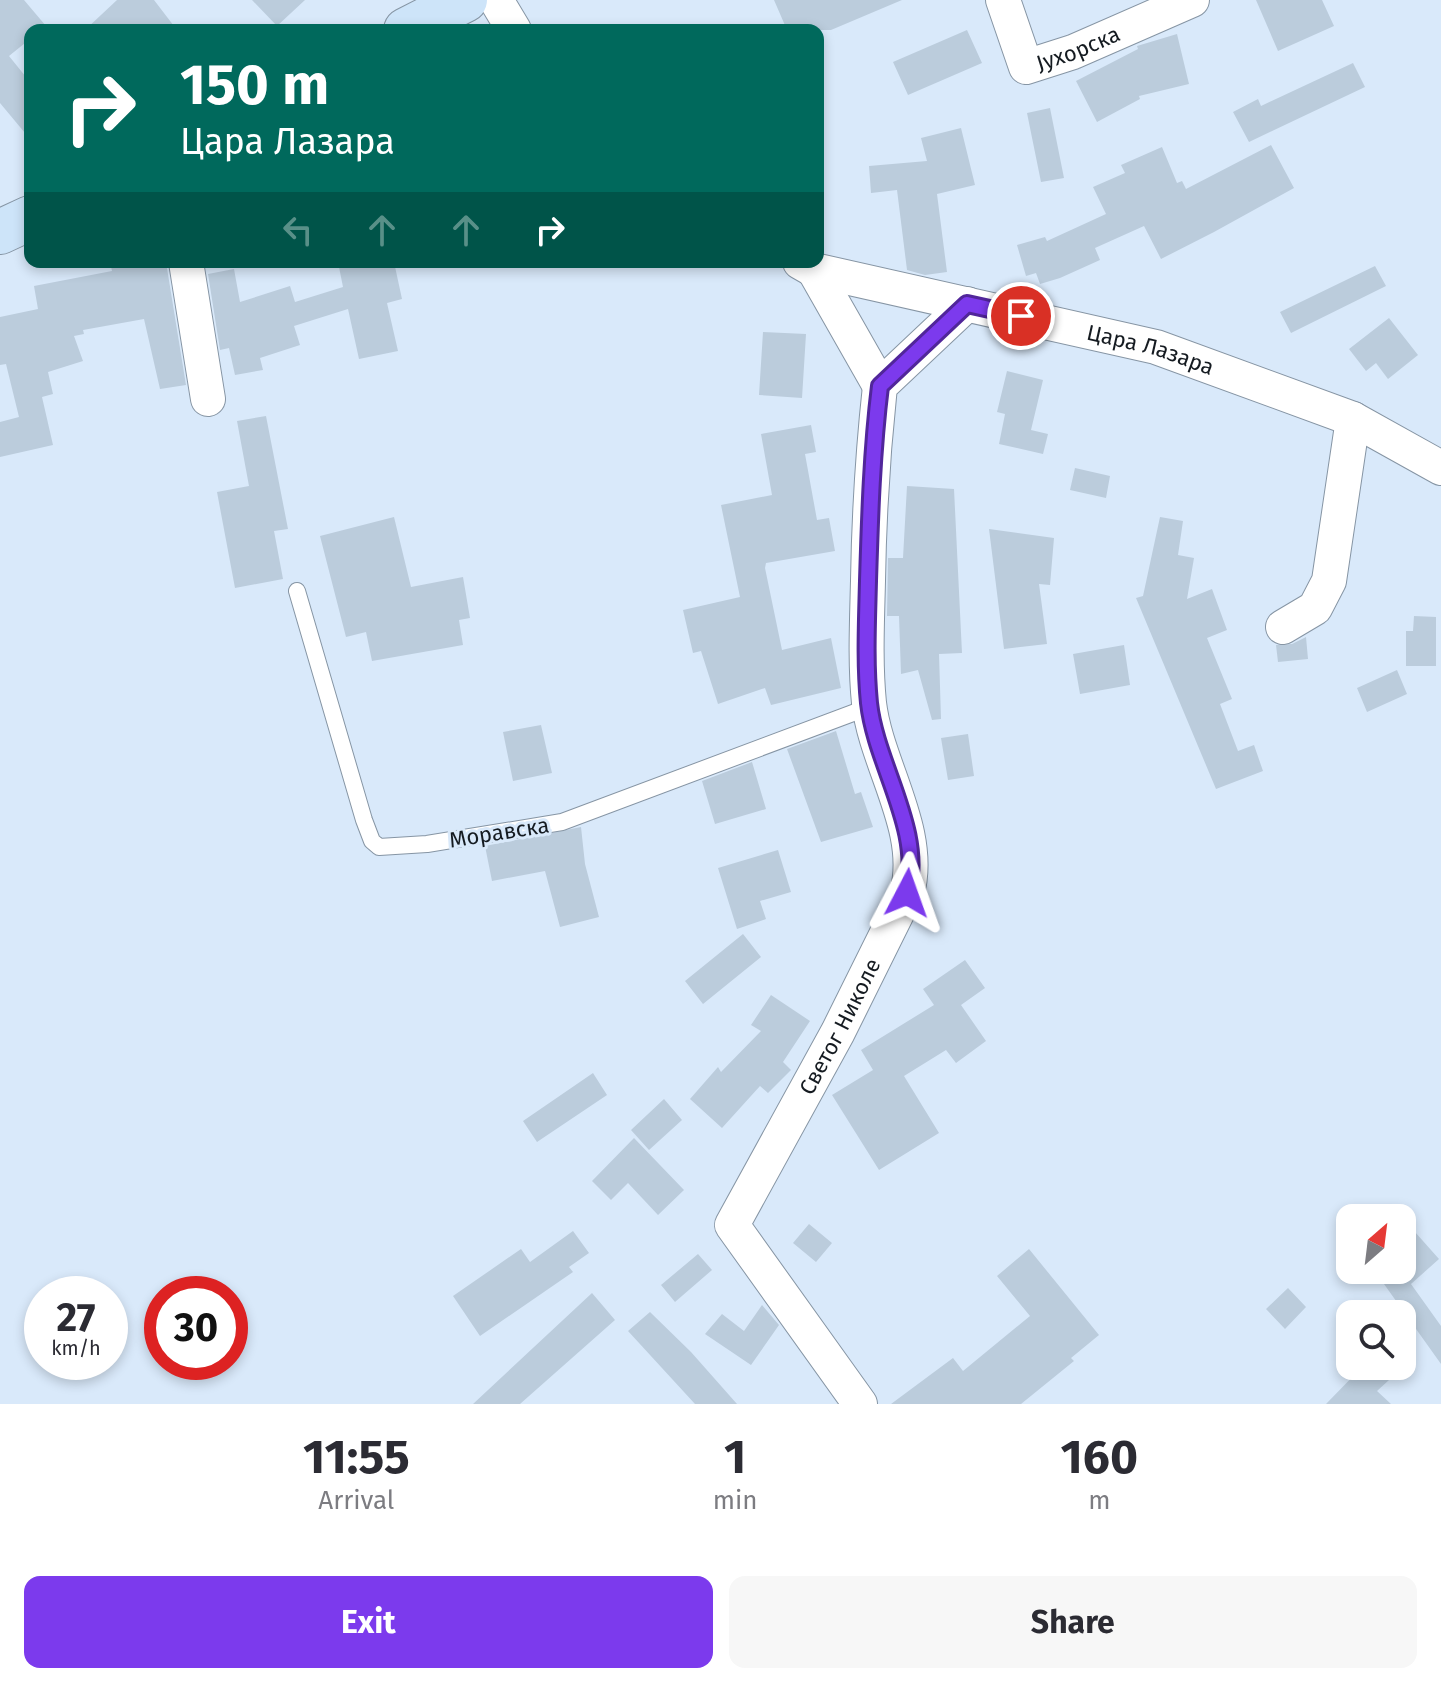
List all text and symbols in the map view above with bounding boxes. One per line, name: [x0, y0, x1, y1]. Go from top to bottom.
street label: Јухорска: [1033, 20, 1124, 77]
text: 150 m: [180, 52, 329, 119]
icon: right: [48, 56, 152, 160]
text: Цара Лазара: [180, 120, 395, 164]
icon: left: [276, 208, 320, 252]
icon: ahead: [360, 208, 404, 252]
icon: ahead: [444, 208, 488, 252]
icon: right: [528, 208, 572, 252]
pin: [987, 282, 1055, 350]
icon: arrive: [999, 294, 1043, 338]
street label: Цара Лазара: [1084, 319, 1218, 381]
street label: Моравска: [447, 811, 551, 854]
position arrow: [865, 851, 949, 935]
street label: Светог Николе: [793, 954, 886, 1099]
north arrow: [1336, 1204, 1416, 1284]
map controls: [1336, 1204, 1416, 1380]
speed limit sign: 30: [144, 1276, 248, 1380]
text: 27: [57, 1294, 96, 1342]
button: search: [1336, 1300, 1416, 1380]
text: km/h: [51, 1336, 101, 1360]
text: 11:55: [303, 1428, 410, 1486]
text: 1: [724, 1428, 746, 1486]
text: 160: [1061, 1428, 1138, 1486]
text: Arrival: [318, 1485, 394, 1516]
text: min: [713, 1485, 758, 1516]
text: m: [1088, 1485, 1110, 1516]
button: Exit: [24, 1576, 713, 1668]
button: Share: [729, 1576, 1417, 1668]

